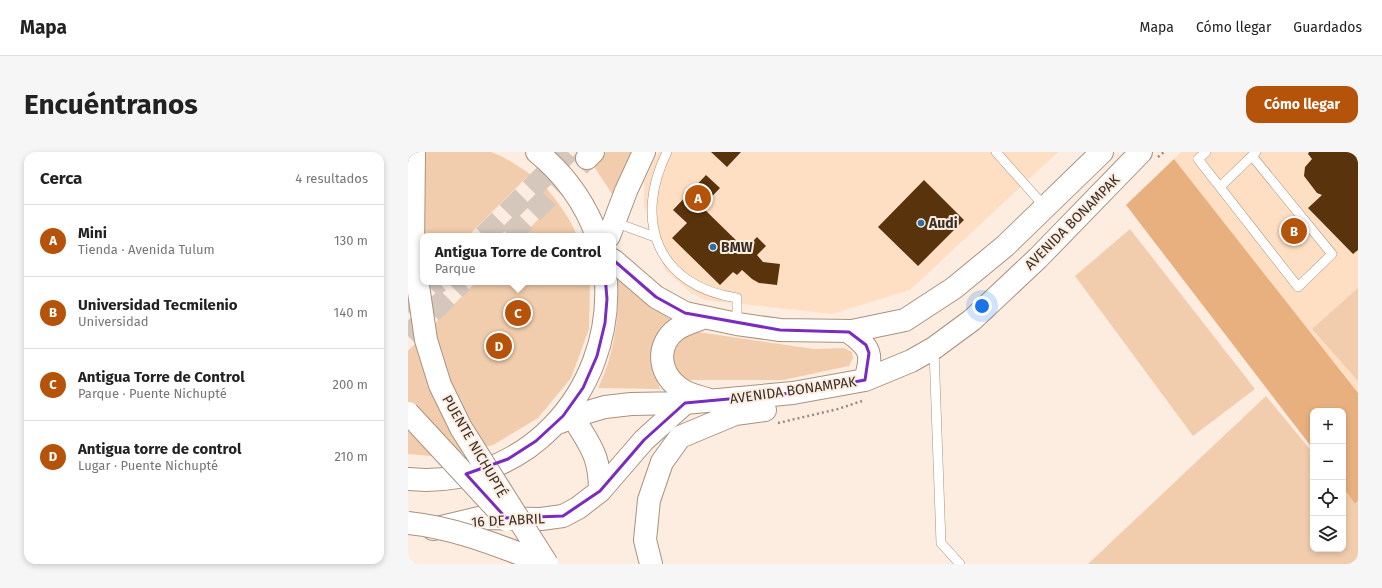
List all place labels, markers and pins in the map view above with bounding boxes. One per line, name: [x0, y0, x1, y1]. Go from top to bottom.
pin: A: [685, 183, 711, 213]
place label: Audi: [928, 215, 958, 232]
pin: B: [1281, 216, 1307, 246]
marker: Audi: [916, 218, 926, 228]
place label: BMW: [721, 239, 753, 256]
marker: BMW: [708, 242, 718, 252]
pin: C: [505, 298, 531, 328]
pin: D: [486, 331, 512, 361]

